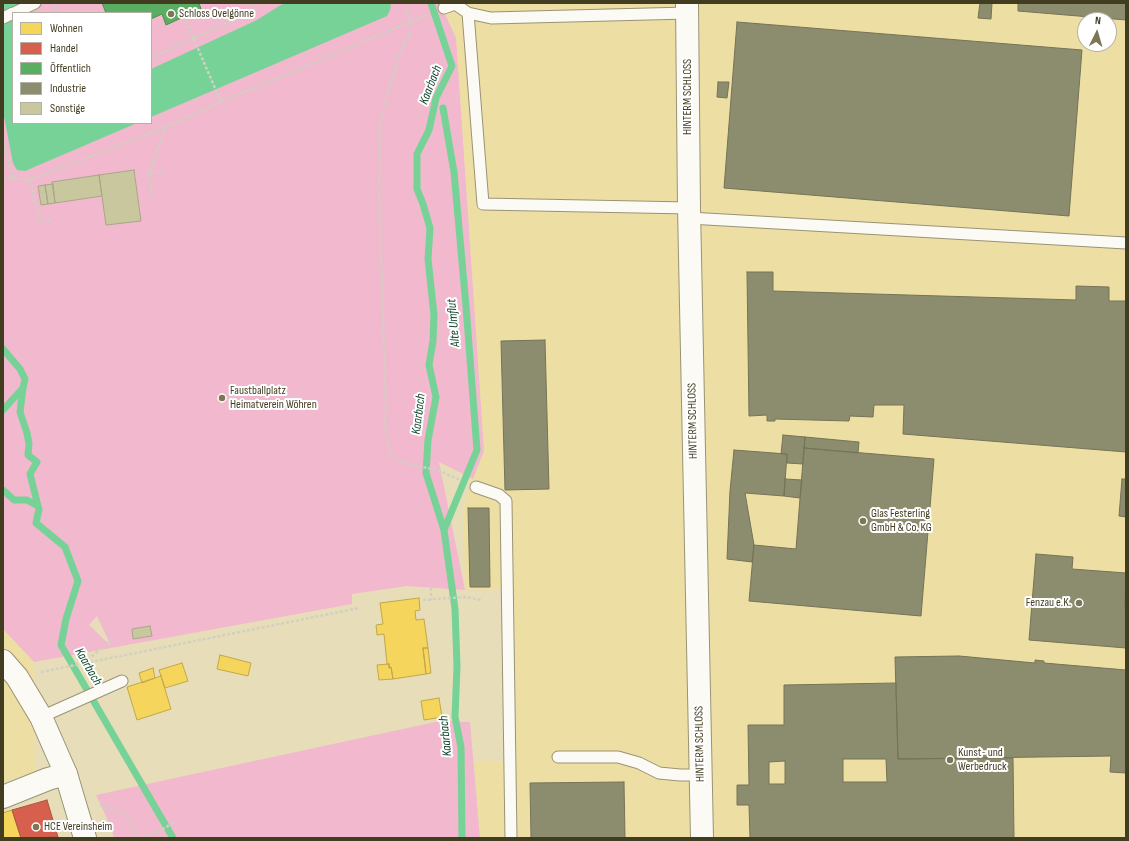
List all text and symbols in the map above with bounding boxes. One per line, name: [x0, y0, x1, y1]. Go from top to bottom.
place label: Schloss Ovelgönne: [179, 7, 254, 21]
marker: Schloss Ovelgönne: [166, 9, 176, 19]
legend: [12, 12, 152, 124]
north arrow: [1077, 12, 1117, 52]
text: N: [1095, 14, 1101, 27]
text: Wohnen: [50, 21, 83, 36]
text: Handel: [50, 41, 78, 56]
street label: HINTERM SCHLOSS: [681, 59, 695, 135]
text: Öffentlich: [50, 61, 91, 76]
water label: Kaarbach: [416, 63, 446, 107]
text: Industrie: [50, 81, 86, 96]
text: Sonstige: [50, 101, 85, 116]
water label: Alte Umflut: [444, 298, 464, 348]
street label: HINTERM SCHLOSS: [685, 383, 701, 459]
place label: Faustballplatz Heimatverein Wöhren: [230, 384, 317, 412]
marker: Faustballplatz Heimatverein Wöhren: [217, 393, 227, 403]
water label: Kaarbach: [409, 393, 429, 435]
place label: Glas Festerling GmbH & Co. KG: [871, 507, 932, 535]
marker: Glas Festerling GmbH & Co. KG: [858, 516, 868, 526]
place label: Fenzau e.K.: [1026, 596, 1071, 610]
marker: Fenzau e.K.: [1074, 598, 1084, 608]
water label: Kaarbach: [71, 645, 105, 689]
street label: HINTERM SCHLOSS: [692, 706, 708, 782]
water label: Kaarbach: [436, 715, 456, 757]
place label: Kunst- und Werbedruck: [958, 746, 1007, 774]
marker: Kunst- und Werbedruck: [945, 755, 955, 765]
place label: HCE Vereinsheim: [44, 820, 112, 834]
marker: HCE Vereinsheim: [31, 822, 41, 832]

